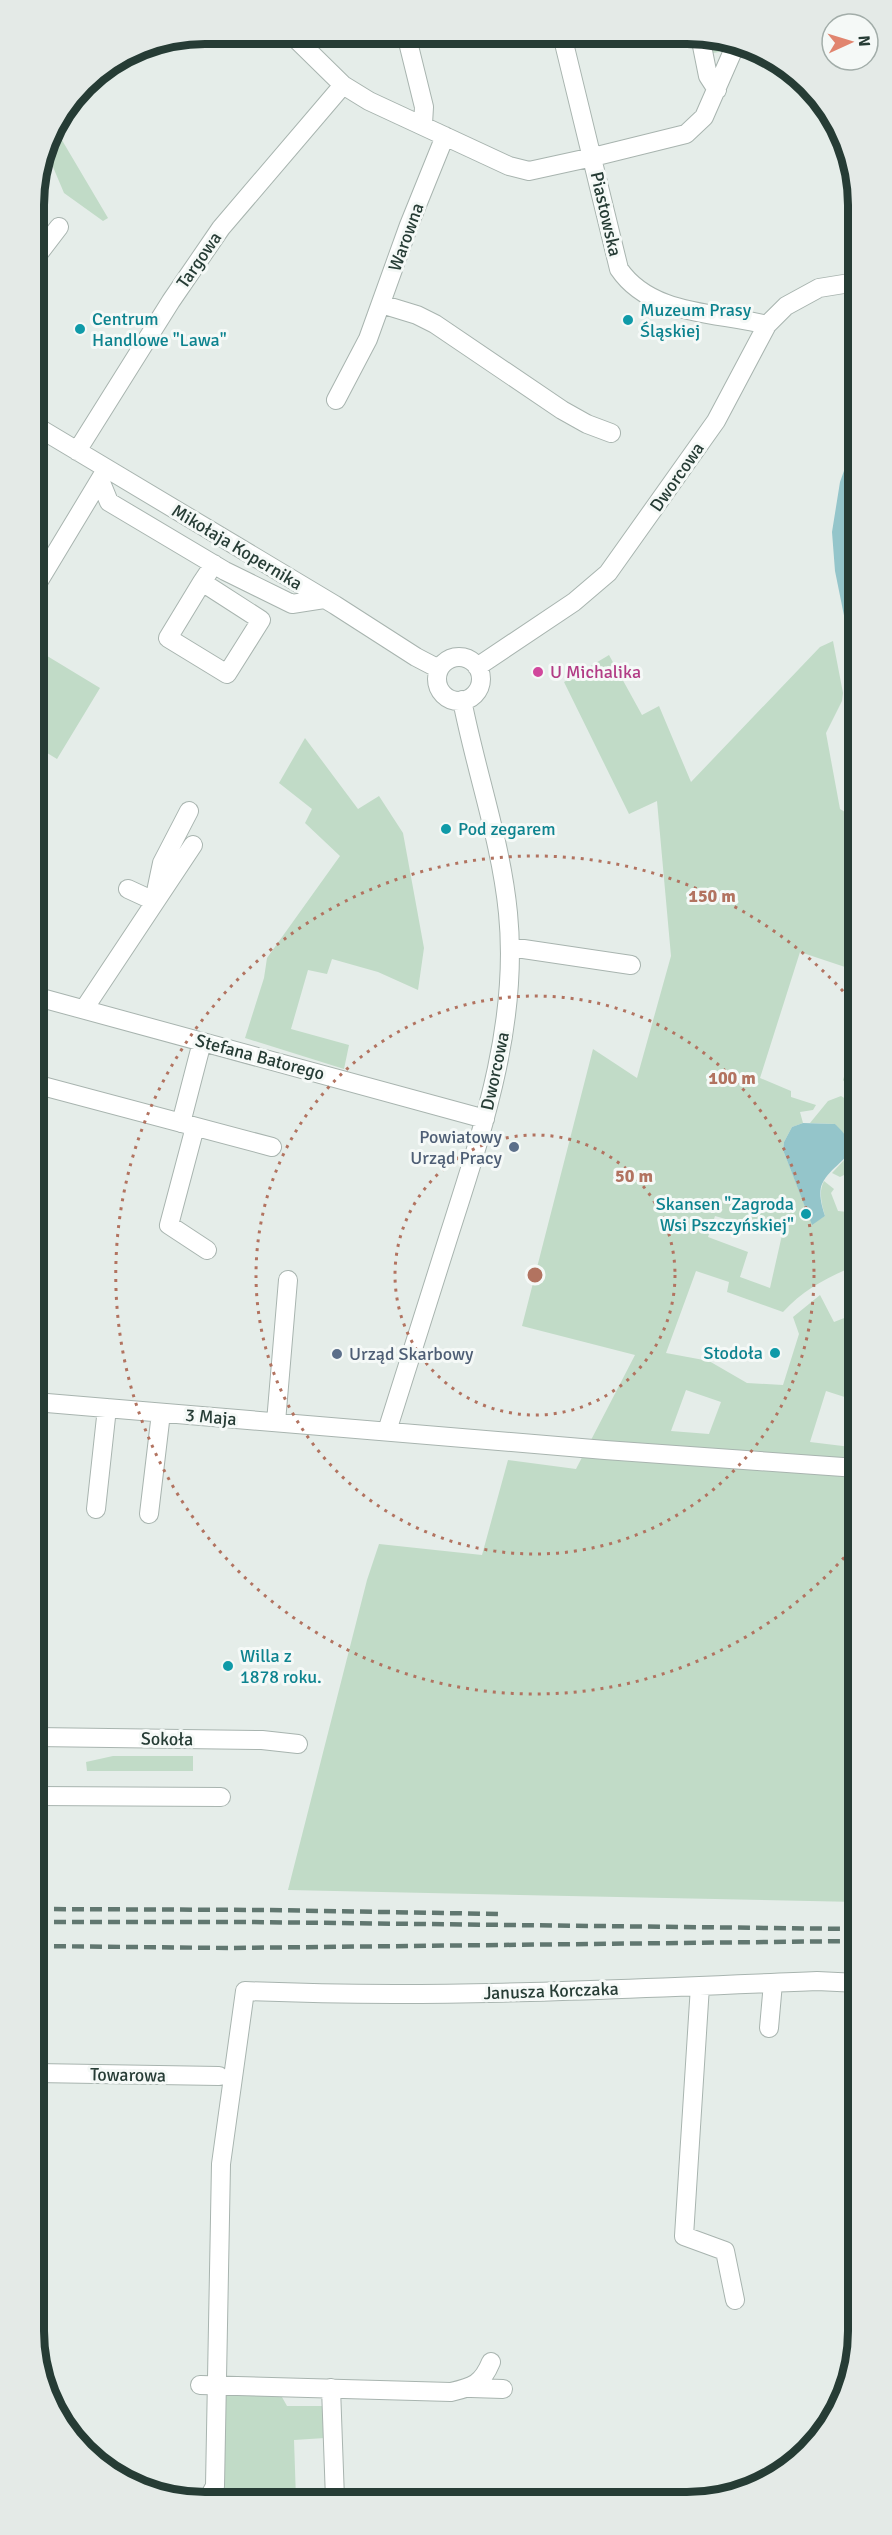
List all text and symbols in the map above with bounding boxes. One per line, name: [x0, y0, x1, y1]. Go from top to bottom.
north arrow: [820, 12, 880, 72]
text: N: [854, 35, 874, 47]
street label: Piastowska: [586, 169, 626, 259]
street label: Warowna: [383, 200, 429, 274]
street label: Targowa: [172, 228, 226, 292]
place label: Muzeum Prasy Śląskiej: [640, 299, 752, 342]
place label: Centrum Handlowe "Lawa": [92, 308, 227, 351]
marker: Muzeum Prasy Śląskiej: [621, 313, 635, 327]
marker: Centrum Handlowe "Lawa": [73, 322, 87, 336]
street label: Dworcowa: [645, 438, 709, 516]
street label: Mikołaja Kopernika: [168, 499, 306, 595]
place label: U Michalika: [550, 661, 641, 683]
marker: U Michalika: [531, 665, 545, 679]
place label: Pod zegarem: [458, 818, 556, 840]
marker: Pod zegarem: [439, 822, 453, 836]
text: 150 m: [688, 885, 736, 907]
street label: Stefana Batorego: [193, 1029, 327, 1085]
street label: Dworcowa: [476, 1030, 514, 1112]
text: 100 m: [708, 1067, 756, 1089]
place label: Powiatowy Urząd Pracy: [410, 1126, 503, 1169]
marker: Powiatowy Urząd Pracy: [507, 1140, 521, 1154]
text: 50 m: [615, 1165, 653, 1187]
place label: Skansen "Zagroda Wsi Pszczyńskiej": [656, 1193, 794, 1236]
marker: Skansen "Zagroda Wsi Pszczyńskiej": [799, 1207, 813, 1221]
centre of rings: [525, 1265, 545, 1285]
place label: Stodoła: [703, 1342, 763, 1364]
place label: Urząd Skarbowy: [349, 1343, 474, 1365]
marker: Stodoła: [768, 1346, 782, 1360]
marker: Urząd Skarbowy: [330, 1347, 344, 1361]
street label: 3 Maja: [184, 1404, 238, 1430]
place label: Willa z 1878 roku.: [240, 1645, 322, 1688]
marker: Willa z 1878 roku.: [221, 1659, 235, 1673]
street label: Sokoła: [141, 1728, 193, 1750]
street label: Janusza Korczaka: [483, 1978, 619, 2004]
street label: Towarowa: [90, 2063, 166, 2087]

